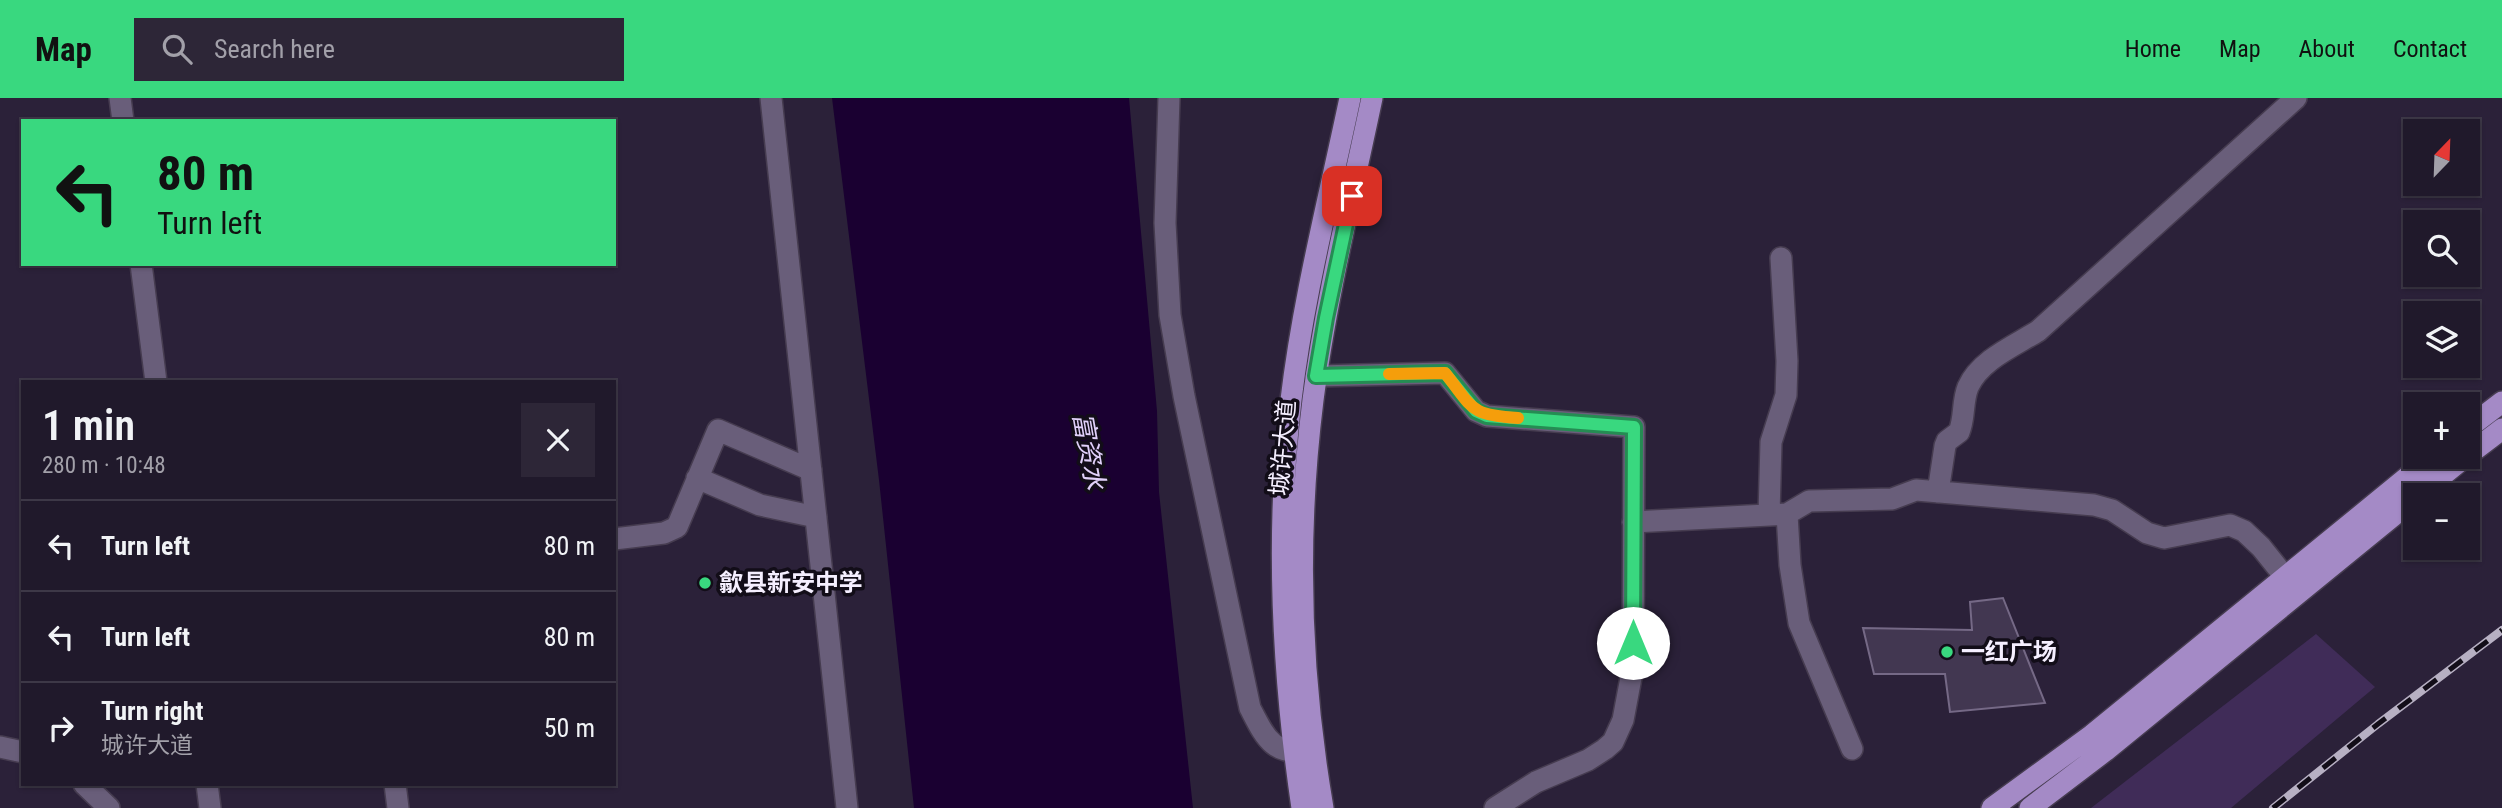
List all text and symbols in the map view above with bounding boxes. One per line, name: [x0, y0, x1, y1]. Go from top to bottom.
search box: [134, 18, 624, 81]
text: Map: [35, 30, 92, 69]
icon: search: [158, 30, 196, 68]
text: Search here: [214, 34, 335, 64]
text: Home: [2125, 35, 2181, 63]
text: Map: [2219, 35, 2261, 63]
text: About: [2299, 35, 2355, 63]
text: Contact: [2393, 35, 2467, 63]
north arrow: [2403, 119, 2480, 196]
map controls: [2403, 119, 2480, 560]
text: 80 m: [157, 145, 254, 202]
icon: left: [42, 147, 133, 238]
pin: [1322, 166, 1382, 226]
icon: arrive: [1333, 177, 1371, 215]
text: Turn left: [157, 204, 262, 242]
button: search: [2403, 210, 2480, 287]
button: layers: [2403, 301, 2480, 378]
button: +: [2403, 392, 2480, 469]
street label: 城许大道: [1265, 399, 1301, 497]
text: 1 min: [42, 401, 135, 450]
button: close: [521, 403, 595, 477]
water label: 富资水: [1067, 410, 1111, 493]
text: 280 m · 10:48: [42, 452, 166, 479]
button: −: [2403, 483, 2480, 560]
icon: left: [42, 527, 80, 565]
text: Turn left: [101, 531, 190, 561]
text: 80 m: [544, 531, 595, 561]
place label: 歙县新安中学: [719, 569, 863, 597]
marker: 歙县新安中学: [697, 575, 713, 591]
position arrow: [1596, 606, 1670, 680]
icon: left: [42, 618, 80, 656]
text: Turn left: [101, 622, 190, 652]
text: 80 m: [544, 622, 595, 652]
place label: 一红广场: [1961, 638, 2057, 666]
marker: 一红广场: [1939, 644, 1955, 660]
text: Turn right: [101, 696, 203, 726]
icon: right: [42, 709, 80, 747]
text: 50 m: [544, 713, 595, 743]
text: 城许大道: [101, 732, 193, 759]

